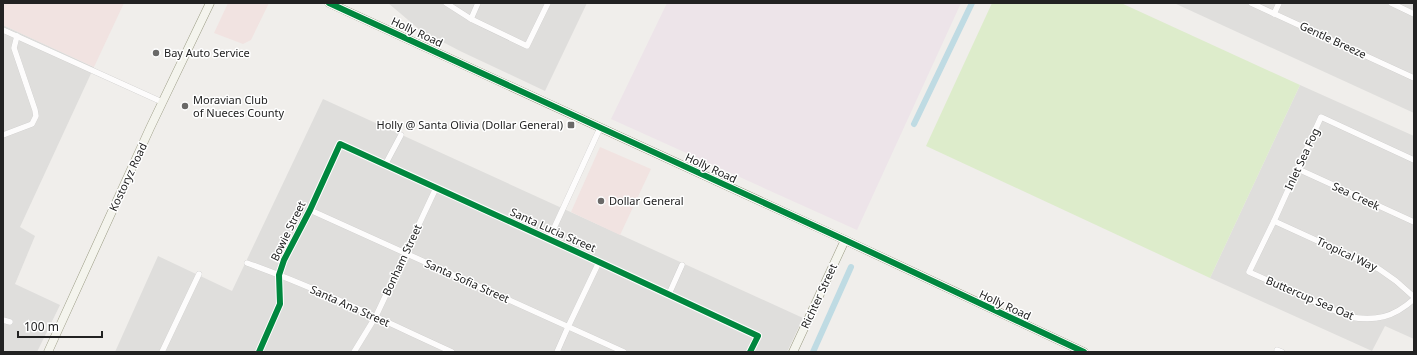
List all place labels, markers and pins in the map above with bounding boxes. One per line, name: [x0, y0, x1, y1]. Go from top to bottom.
place label: Bay Auto Service: [164, 45, 250, 60]
marker: Bay Auto Service: [151, 48, 161, 58]
place label: Moravian Club of Nueces County: [193, 92, 284, 120]
marker: Moravian Club of Nueces County: [180, 101, 190, 111]
place label: Holly @ Santa Olivia (Dollar General): [376, 117, 563, 132]
marker: Holly @ Santa Olivia (Dollar General): [566, 120, 576, 130]
place label: Dollar General: [609, 193, 683, 208]
marker: Dollar General: [596, 196, 606, 206]

